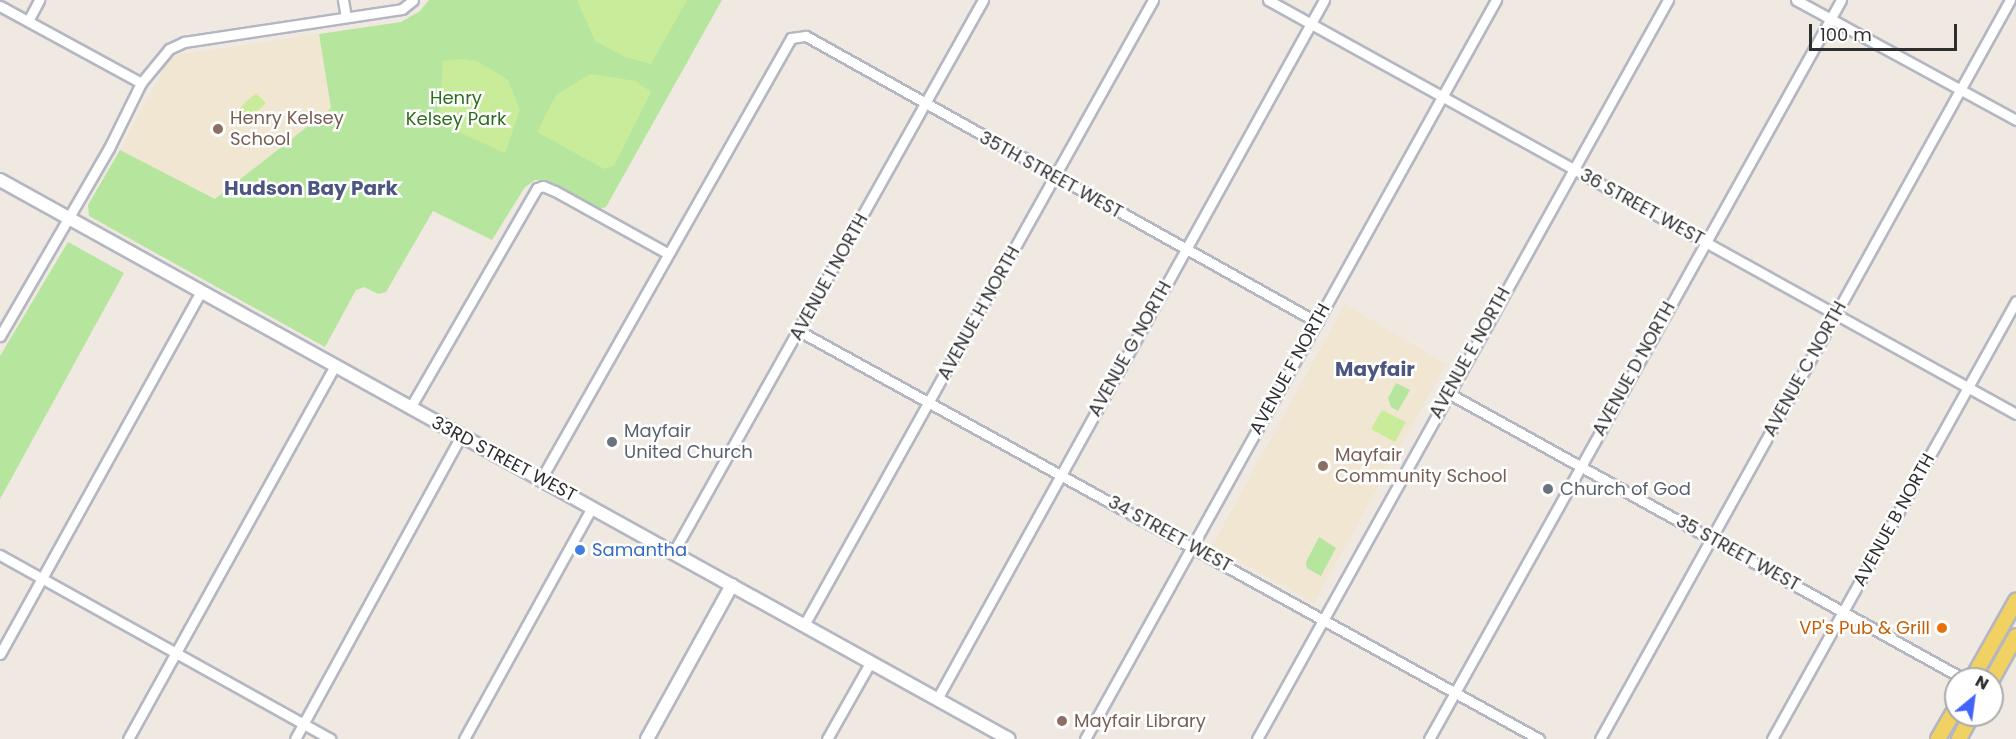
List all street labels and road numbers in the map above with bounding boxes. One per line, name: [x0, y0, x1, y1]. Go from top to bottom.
street label: 35TH STREET WEST: [976, 127, 1126, 223]
street label: 36 STREET WEST: [1576, 164, 1708, 250]
street label: AVENUE I NORTH: [785, 210, 873, 344]
street label: AVENUE H NORTH: [933, 242, 1025, 384]
street label: AVENUE G NORTH: [1084, 278, 1176, 420]
street label: AVENUE E NORTH: [1425, 284, 1515, 422]
street label: AVENUE D NORTH: [1588, 298, 1680, 440]
street label: AVENUE C NORTH: [1759, 298, 1851, 440]
street label: AVENUE F NORTH: [1245, 300, 1335, 438]
street label: 33RD STREET WEST: [428, 412, 580, 506]
street label: AVENUE B NORTH: [1849, 450, 1939, 590]
street label: 34 STREET WEST: [1104, 491, 1236, 577]
street label: 35 STREET WEST: [1672, 510, 1804, 596]

